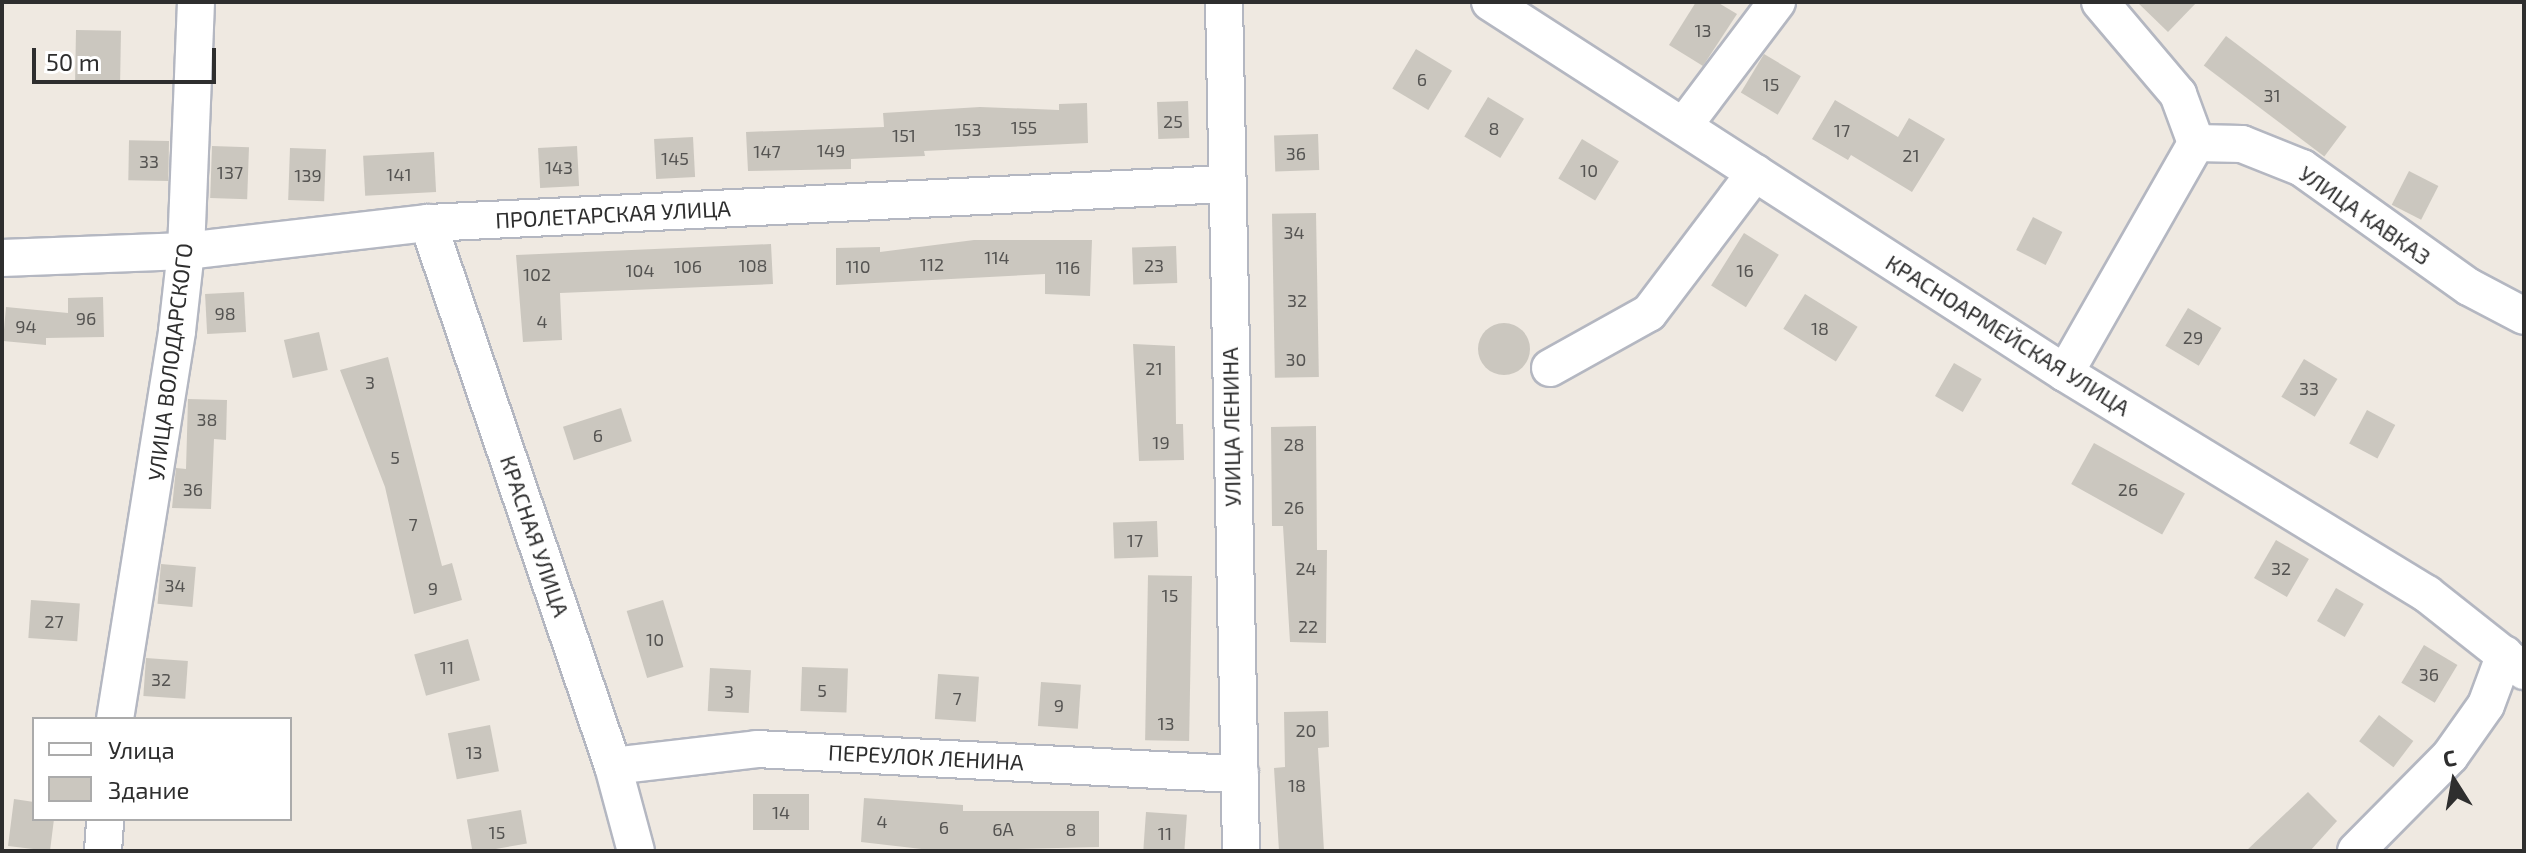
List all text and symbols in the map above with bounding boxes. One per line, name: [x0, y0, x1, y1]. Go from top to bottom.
house number: 13: [1694, 19, 1712, 41]
scale bar: [36, 32, 220, 82]
text: 50 m: [46, 47, 100, 76]
house number: 6: [1417, 68, 1427, 90]
house number: 15: [1763, 73, 1779, 95]
house number: 31: [2263, 84, 2281, 106]
house number: 25: [1163, 110, 1183, 132]
house number: 155: [1011, 116, 1037, 138]
house number: 8: [1489, 117, 1499, 139]
house number: 153: [955, 118, 981, 140]
house number: 17: [1834, 119, 1850, 141]
house number: 151: [892, 124, 916, 146]
house number: 149: [817, 139, 845, 161]
house number: 147: [753, 140, 781, 162]
house number: 36: [1286, 142, 1306, 164]
house number: 21: [1902, 144, 1920, 166]
house number: 145: [661, 147, 689, 169]
house number: 33: [139, 150, 159, 172]
house number: 143: [545, 156, 573, 178]
house number: 10: [1580, 159, 1598, 181]
street label: УЛИЦА КАВКАЗ: [2294, 160, 2436, 270]
house number: 137: [217, 161, 243, 183]
house number: 141: [386, 163, 412, 185]
house number: 139: [294, 164, 322, 186]
street label: ПРОЛЕТАРСКАЯ УЛИЦА: [495, 195, 731, 233]
house number: 34: [1283, 221, 1305, 243]
street label: УЛИЦА ВОЛОДАРСКОГО: [142, 242, 198, 482]
house number: 114: [984, 246, 1010, 268]
street label: КРАСНОАРМЕЙСКАЯ УЛИЦА: [1881, 249, 2135, 421]
house number: 112: [920, 253, 944, 275]
house number: 108: [739, 254, 767, 276]
house number: 23: [1144, 254, 1164, 276]
house number: 106: [674, 255, 702, 277]
house number: 110: [845, 255, 871, 277]
house number: 116: [1056, 256, 1080, 278]
house number: 104: [625, 259, 655, 281]
house number: 16: [1736, 259, 1754, 281]
house number: 102: [523, 263, 551, 285]
house number: 32: [1287, 289, 1307, 311]
house number: 98: [214, 302, 236, 324]
house number: 96: [76, 307, 96, 329]
house number: 4: [536, 310, 548, 332]
house number: 94: [15, 315, 37, 337]
house number: 18: [1811, 317, 1829, 339]
house number: 29: [2183, 326, 2203, 348]
street label: УЛИЦА ЛЕНИНА: [1216, 347, 1246, 507]
house number: 30: [1286, 348, 1306, 370]
house number: 21: [1145, 357, 1163, 379]
house number: 3: [365, 371, 375, 393]
house number: 33: [2299, 377, 2319, 399]
house number: 38: [197, 408, 217, 430]
house number: 6: [593, 424, 603, 446]
house number: 19: [1152, 431, 1170, 453]
house number: 28: [1283, 433, 1305, 455]
house number: 5: [390, 446, 400, 468]
street label: КРАСНАЯ УЛИЦА: [495, 452, 575, 620]
house number: 36: [183, 478, 203, 500]
house number: 26: [2118, 478, 2138, 500]
house number: 26: [1284, 496, 1304, 518]
house number: 7: [408, 513, 418, 535]
house number: 17: [1127, 529, 1143, 551]
house number: 24: [1295, 557, 1317, 579]
house number: 32: [2271, 557, 2291, 579]
house number: 34: [164, 574, 186, 596]
house number: 9: [428, 577, 438, 599]
house number: 15: [1162, 584, 1178, 606]
house number: 27: [44, 610, 64, 632]
house number: 22: [1298, 615, 1318, 637]
house number: 10: [646, 628, 664, 650]
house number: 11: [440, 656, 454, 678]
house number: 36: [2419, 663, 2439, 685]
house number: 32: [151, 668, 171, 690]
house number: 5: [817, 679, 827, 701]
house number: 3: [724, 680, 734, 702]
house number: 7: [952, 687, 962, 709]
house number: 9: [1054, 694, 1064, 716]
house number: 13: [1157, 712, 1175, 734]
legend: [32, 717, 292, 821]
house number: 20: [1296, 719, 1316, 741]
text: Улица: [108, 735, 175, 764]
street label: ПЕРЕУЛОК ЛЕНИНА: [828, 739, 1024, 775]
house number: 13: [465, 741, 483, 763]
north arrow: [2414, 741, 2494, 821]
text: С: [2441, 743, 2458, 771]
house number: 18: [1288, 774, 1306, 796]
text: Здание: [108, 775, 190, 804]
house number: 14: [772, 801, 790, 823]
house number: 4: [876, 810, 888, 832]
house number: 6: [939, 816, 949, 838]
house number: 6А: [992, 818, 1014, 840]
house number: 8: [1066, 818, 1076, 840]
house number: 15: [489, 821, 505, 843]
house number: 11: [1158, 822, 1172, 844]

